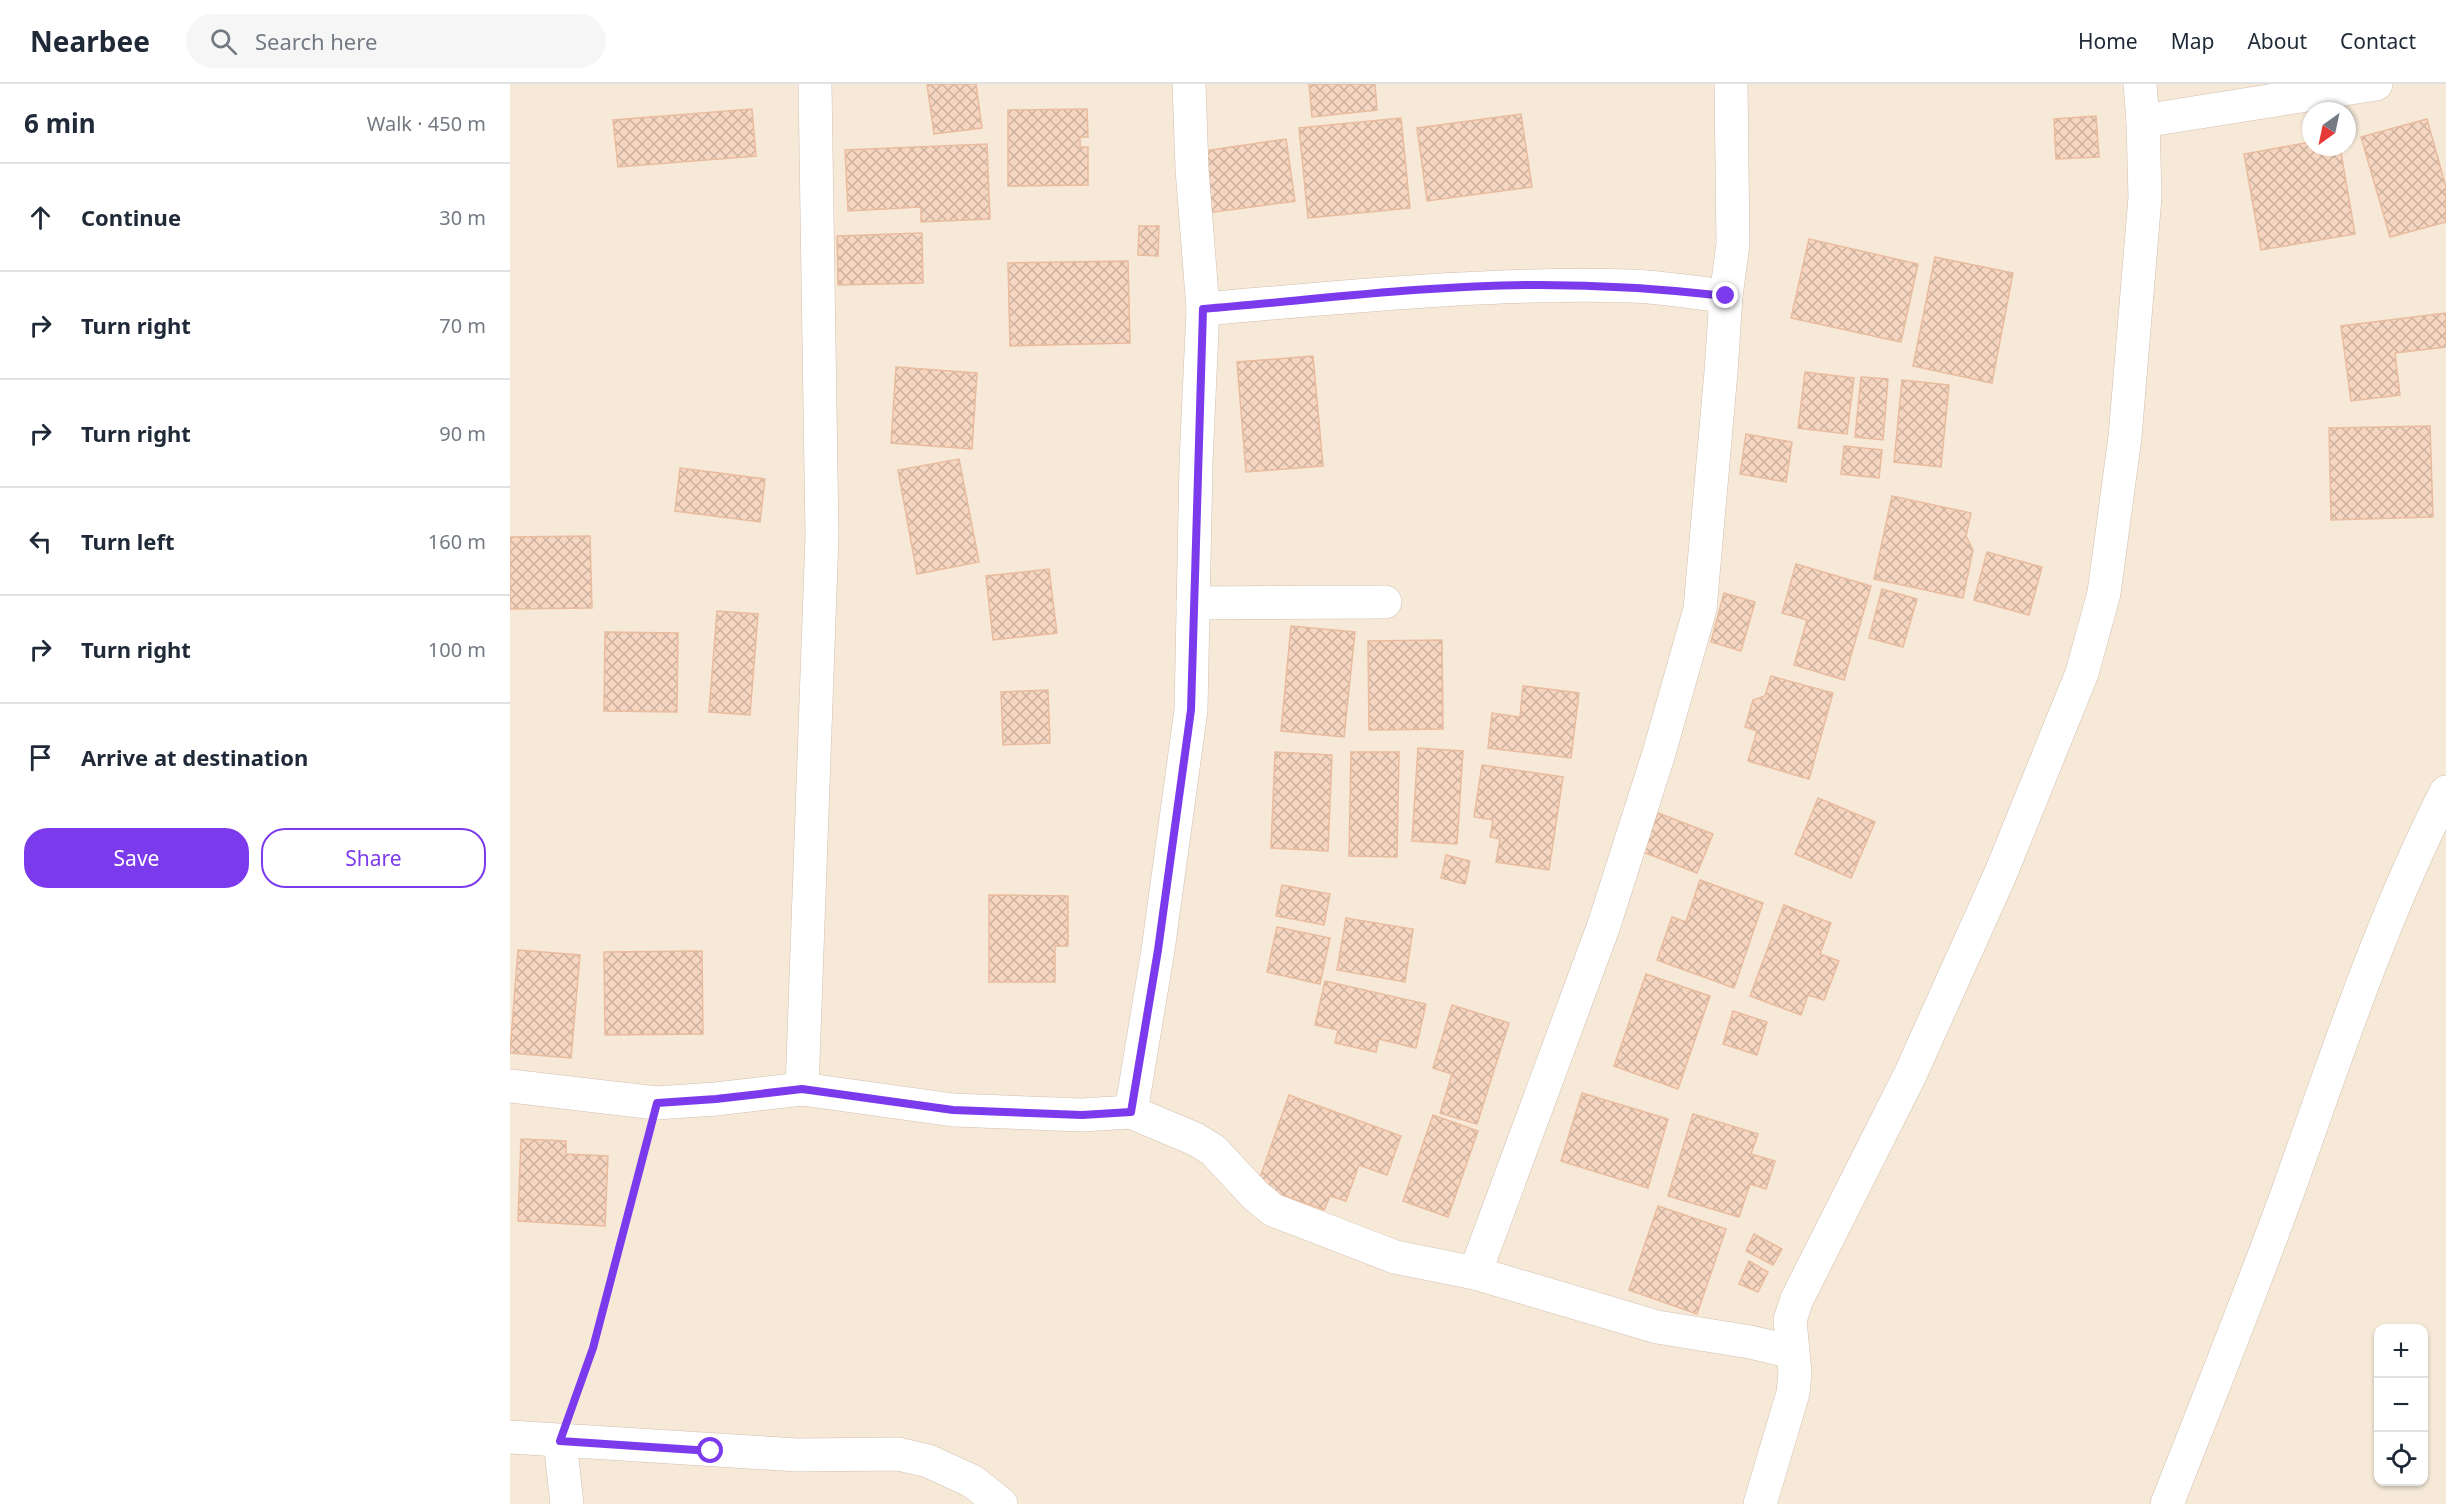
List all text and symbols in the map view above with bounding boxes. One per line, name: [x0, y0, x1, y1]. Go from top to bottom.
search box: [186, 14, 606, 68]
text: Nearbee: [30, 22, 150, 60]
icon: search: [207, 25, 240, 58]
text: Search here: [255, 26, 377, 56]
text: Home: [2078, 27, 2138, 55]
text: Map: [2171, 27, 2214, 55]
text: About: [2247, 27, 2307, 55]
text: Contact: [2340, 27, 2416, 55]
north arrow: [2302, 102, 2356, 156]
text: 6 min: [24, 105, 96, 141]
text: Walk · 450 m: [367, 110, 486, 137]
icon: ahead: [24, 201, 57, 234]
text: Continue: [81, 202, 181, 232]
text: 30 m: [439, 204, 486, 231]
route end: [1712, 282, 1738, 308]
icon: right: [24, 309, 57, 342]
text: Turn right: [81, 310, 191, 340]
text: 70 m: [439, 312, 486, 339]
icon: right: [24, 417, 57, 450]
text: Turn right: [81, 418, 191, 448]
text: 90 m: [439, 420, 486, 447]
icon: left: [24, 525, 57, 558]
text: Turn left: [81, 526, 175, 556]
text: 160 m: [428, 528, 486, 555]
icon: right: [24, 633, 57, 666]
text: Turn right: [81, 634, 191, 664]
text: 100 m: [428, 636, 486, 663]
icon: arrive: [24, 741, 57, 774]
text: Arrive at destination: [81, 742, 308, 772]
button: Save: [24, 828, 249, 888]
button: Share: [261, 828, 486, 888]
map controls: [2374, 1324, 2428, 1486]
button: +: [2374, 1324, 2428, 1378]
button: −: [2374, 1378, 2428, 1432]
button: locate: [2374, 1432, 2428, 1486]
route start: [697, 1437, 723, 1463]

